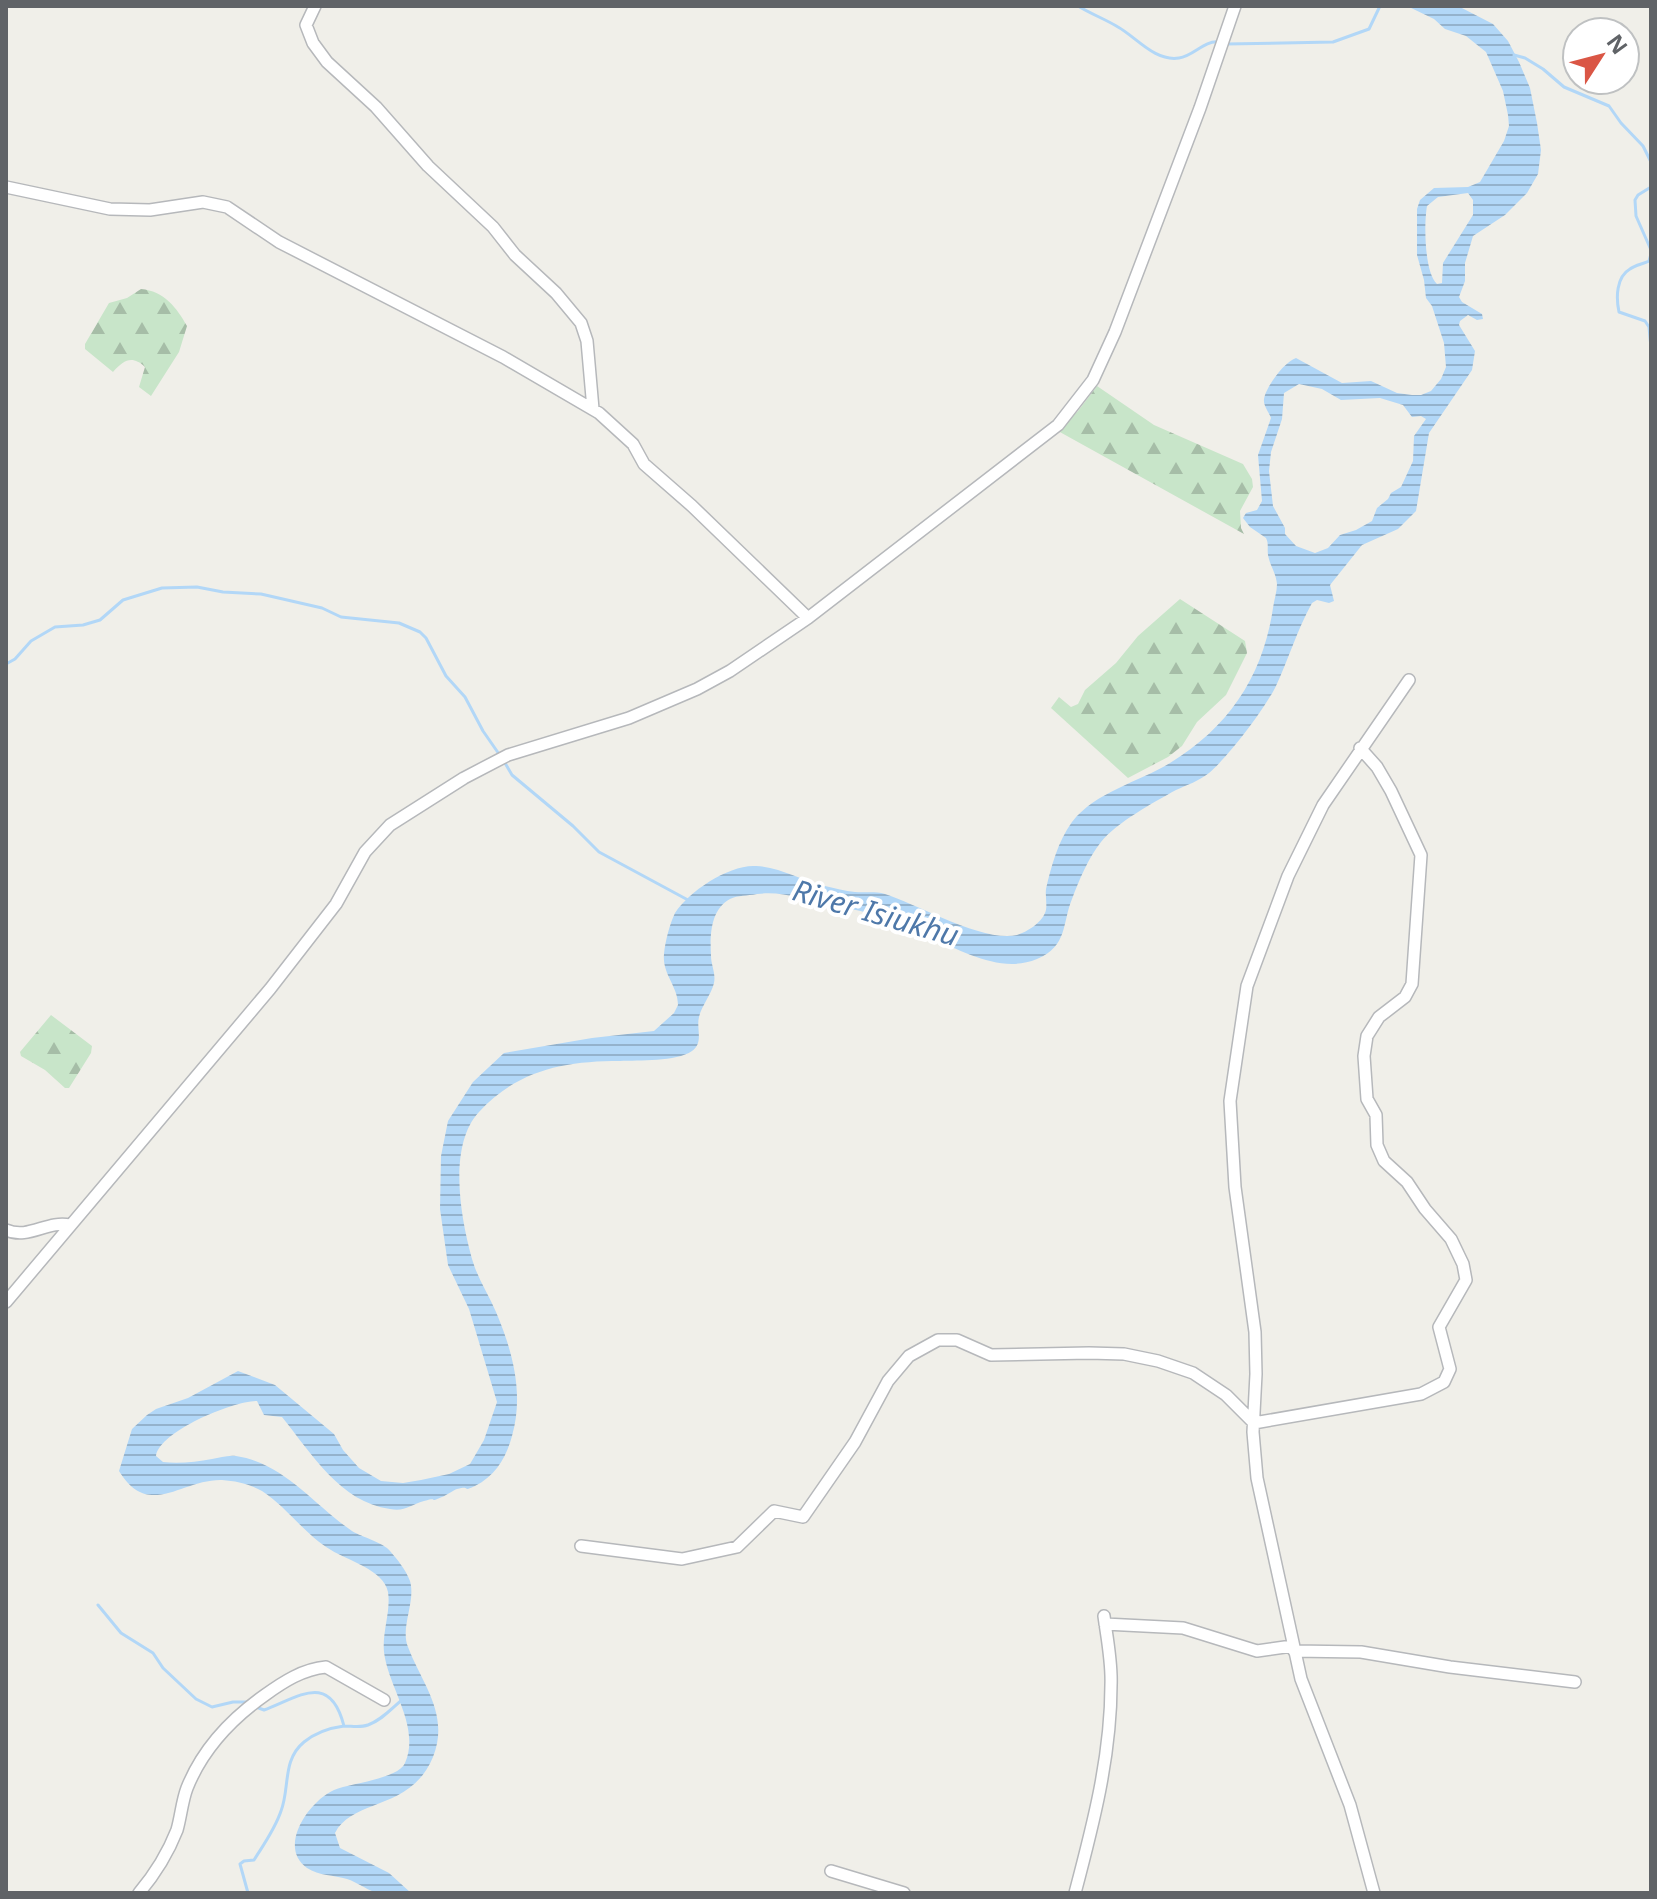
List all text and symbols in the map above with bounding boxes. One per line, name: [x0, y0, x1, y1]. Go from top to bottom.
north arrow: [1561, 16, 1641, 96]
text: N: [1601, 28, 1635, 60]
water label: River Isiukhu: [788, 869, 964, 955]

